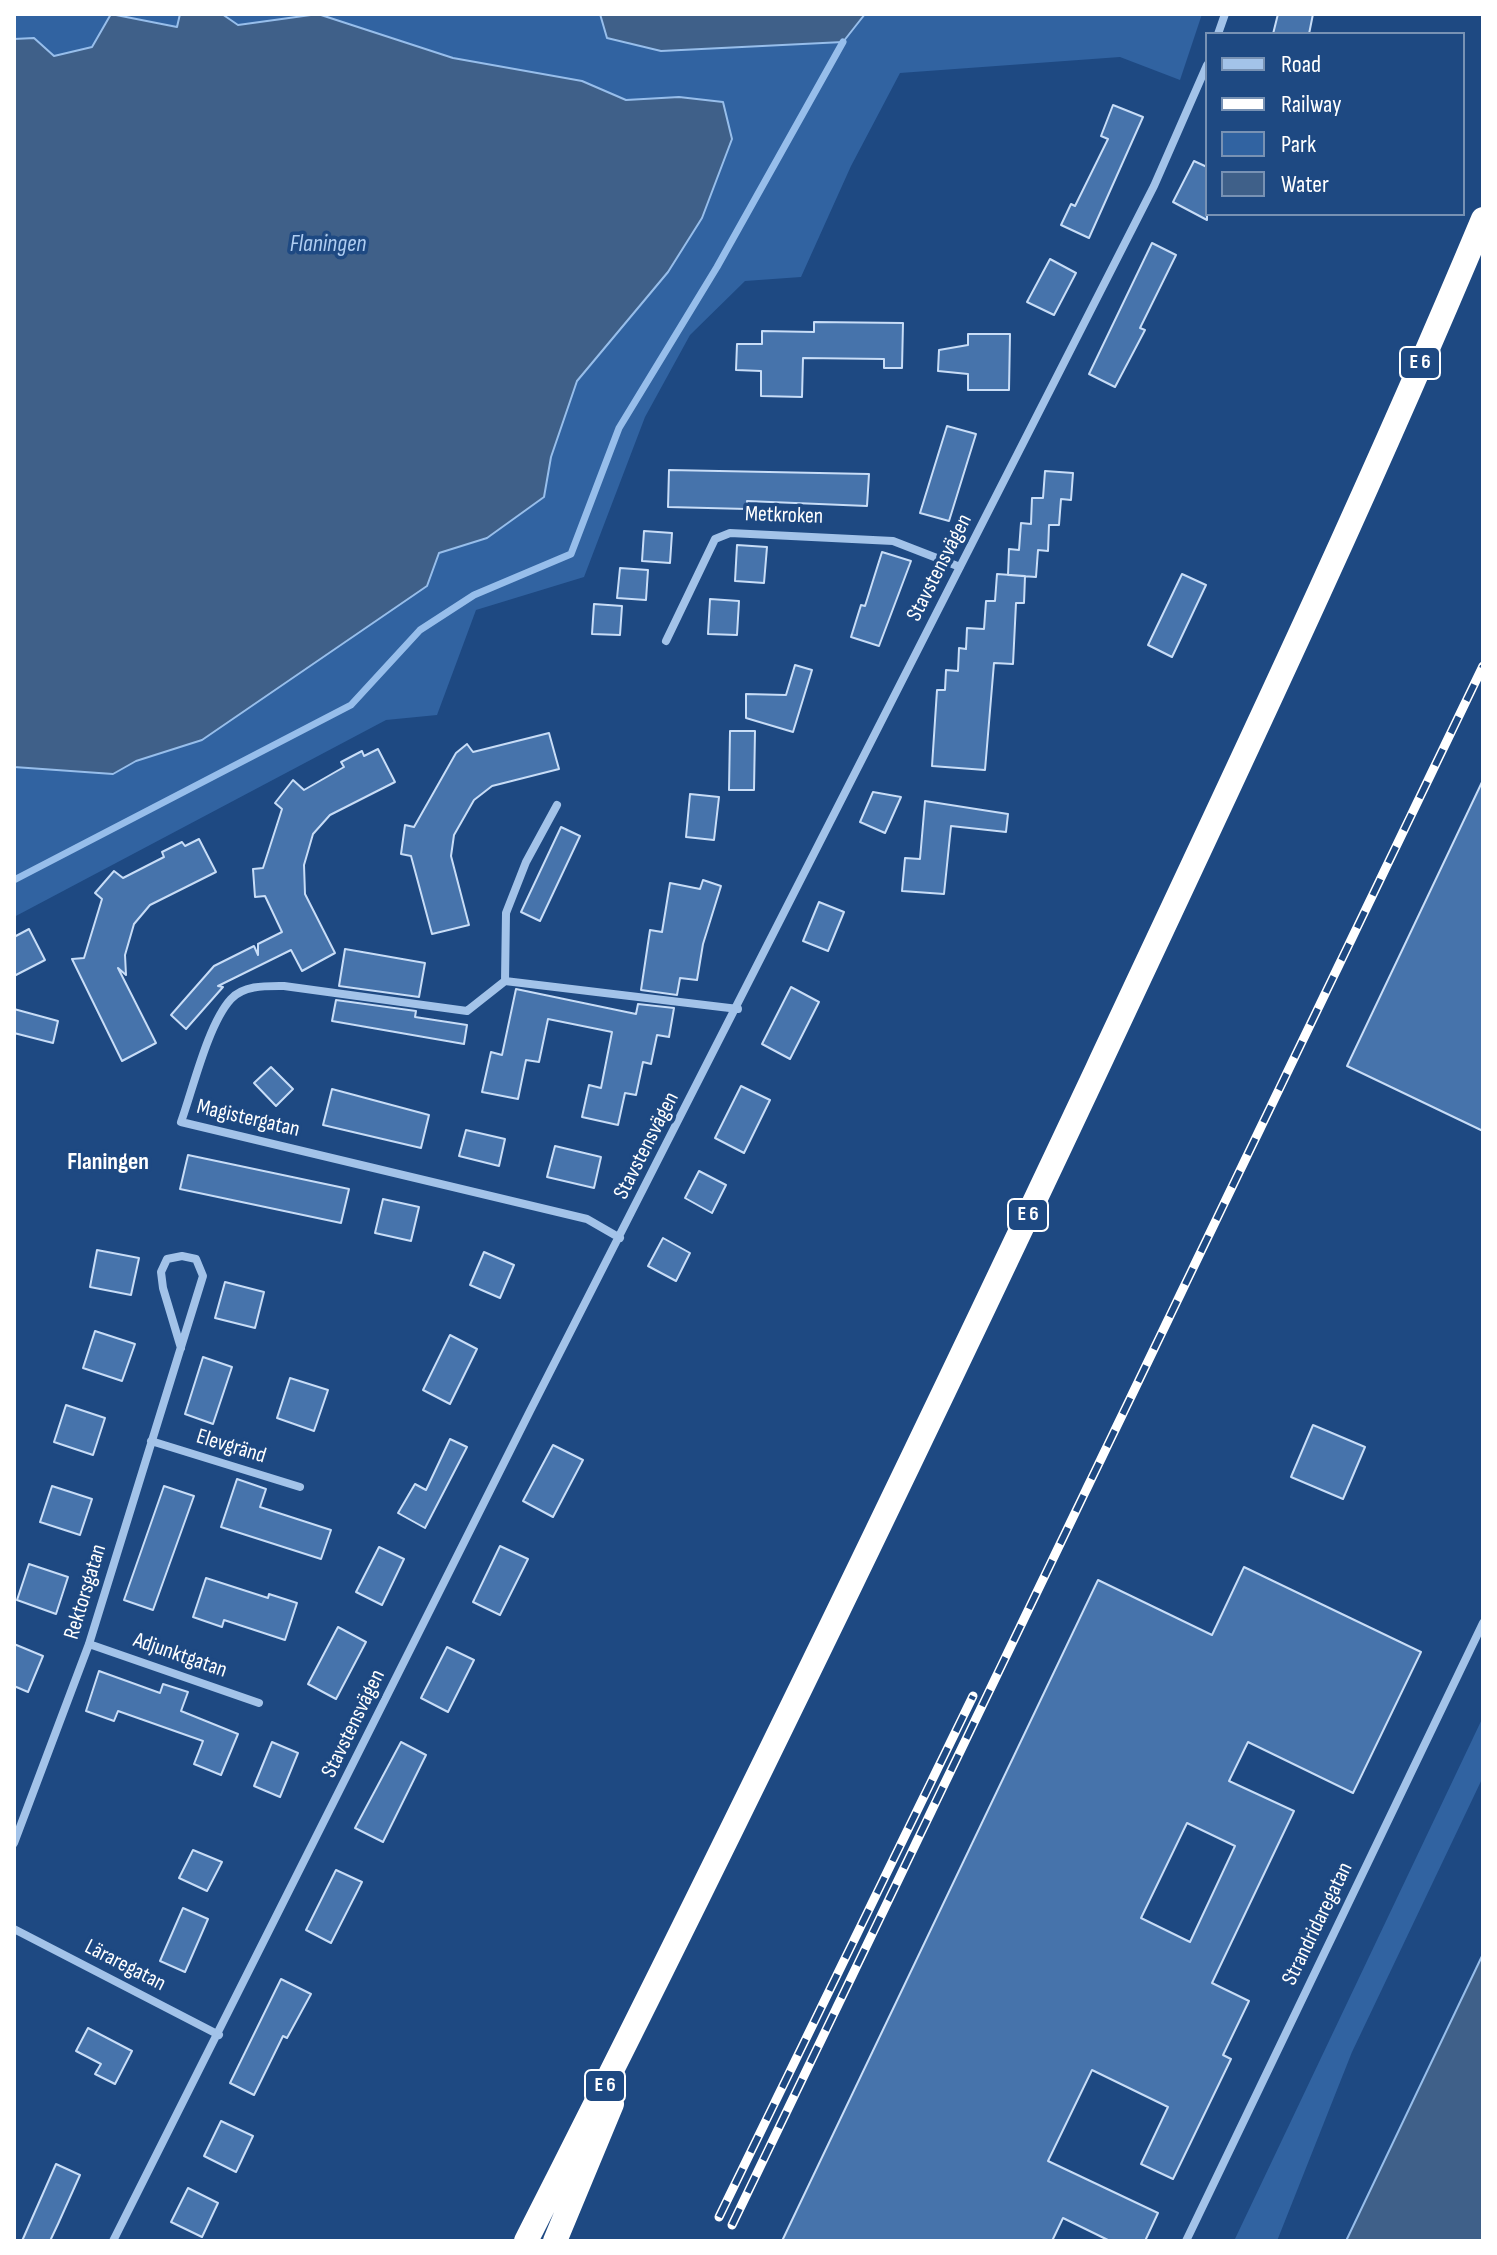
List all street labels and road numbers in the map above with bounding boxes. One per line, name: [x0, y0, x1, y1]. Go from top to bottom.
road number: E 6: [1400, 347, 1440, 379]
street label: Metkroken: [744, 501, 824, 531]
street label: Stavstensvägen: [902, 510, 978, 626]
street label: Stavstensvägen: [609, 1088, 685, 1204]
street label: Magistergatan: [194, 1094, 302, 1144]
road number: E 6: [1008, 1199, 1048, 1231]
street label: Elevgränd: [193, 1424, 269, 1470]
street label: Rektorsgatan: [59, 1541, 113, 1643]
street label: Adjunktgatan: [130, 1628, 230, 1684]
street label: Stavstensvägen: [316, 1666, 392, 1782]
street label: Strandridaregatan: [1277, 1858, 1359, 1990]
street label: Läraregatan: [80, 1934, 170, 1998]
road number: E 6: [585, 2070, 625, 2102]

